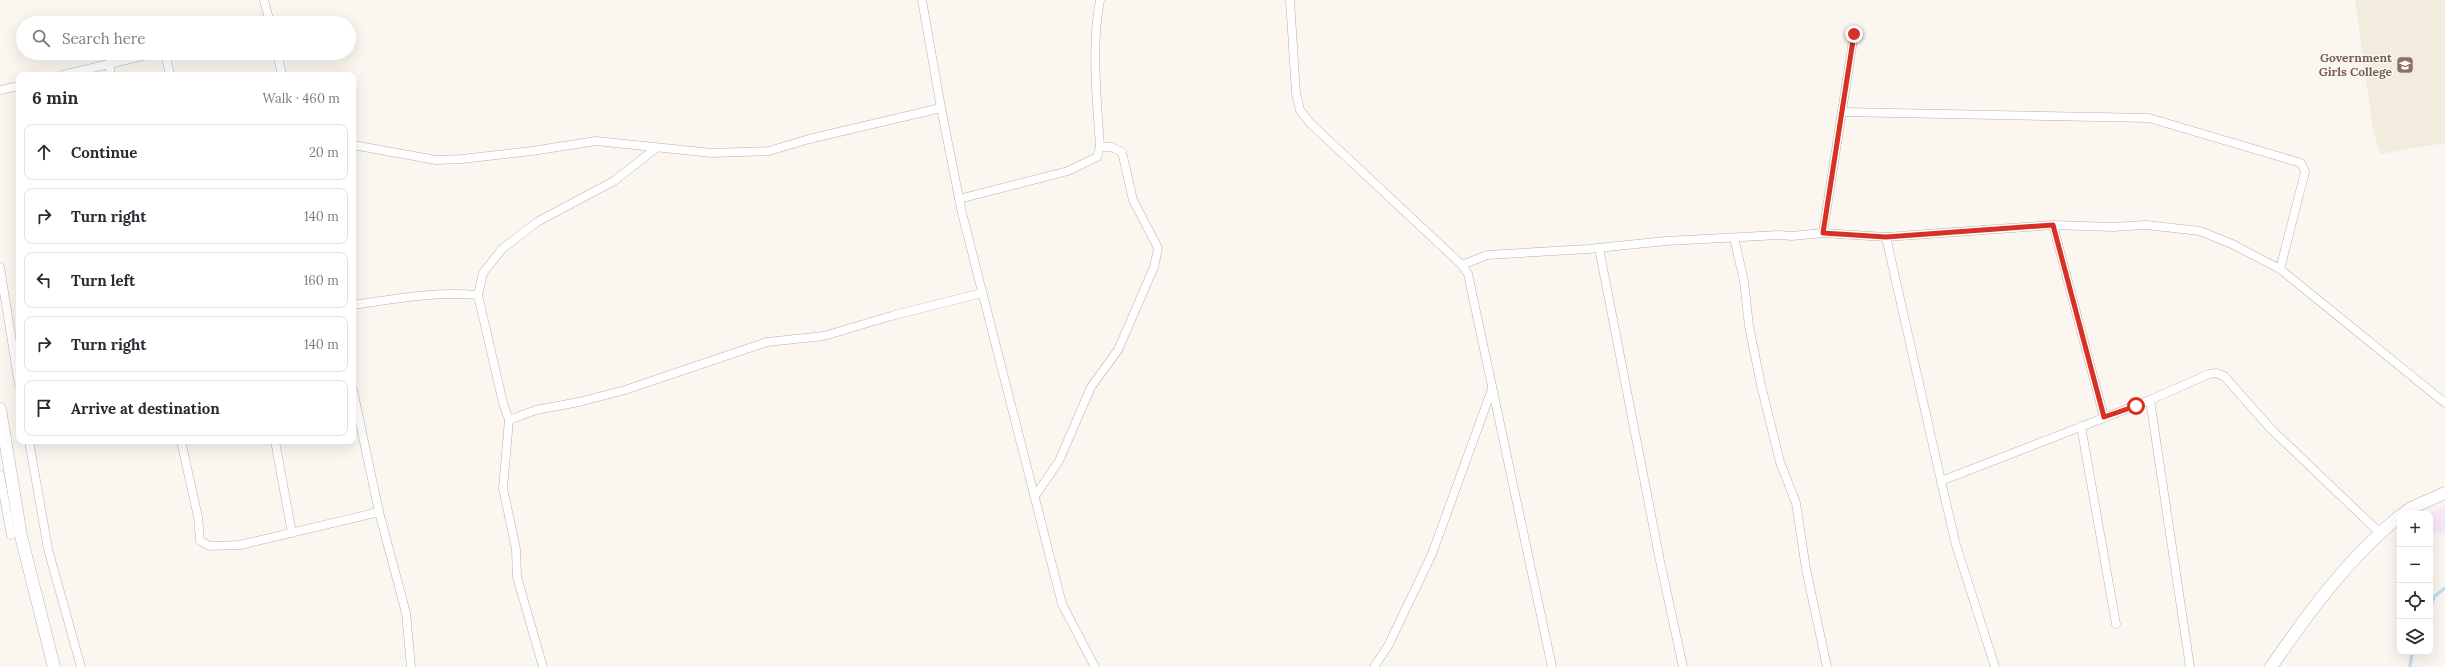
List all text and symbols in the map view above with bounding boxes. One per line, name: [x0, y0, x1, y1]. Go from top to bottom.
search box: [16, 16, 356, 60]
route end: [1845, 25, 1863, 43]
icon: search: [30, 27, 52, 49]
text: Search here: [62, 29, 145, 48]
place label: Government Girls College: [2319, 50, 2393, 79]
school or university icon: Government Girls College: [2395, 55, 2415, 75]
text: 6 min: [32, 87, 78, 109]
text: Walk · 460 m: [263, 90, 340, 107]
icon: ahead: [33, 141, 55, 163]
text: Continue: [71, 143, 137, 162]
text: 20 m: [309, 144, 339, 161]
icon: right: [33, 205, 55, 227]
text: Turn right: [71, 207, 147, 226]
text: 140 m: [304, 208, 339, 225]
icon: left: [33, 269, 55, 291]
text: Turn left: [71, 271, 135, 290]
text: 160 m: [304, 272, 339, 289]
icon: right: [33, 333, 55, 355]
text: Turn right: [71, 335, 147, 354]
text: 140 m: [304, 336, 339, 353]
icon: arrive: [33, 397, 55, 419]
route start: [2127, 397, 2145, 415]
text: Arrive at destination: [71, 399, 220, 418]
map controls: [2397, 511, 2433, 655]
button: +: [2397, 511, 2433, 547]
button: −: [2397, 547, 2433, 583]
button: locate: [2397, 583, 2433, 619]
button: layers: [2397, 619, 2433, 655]

